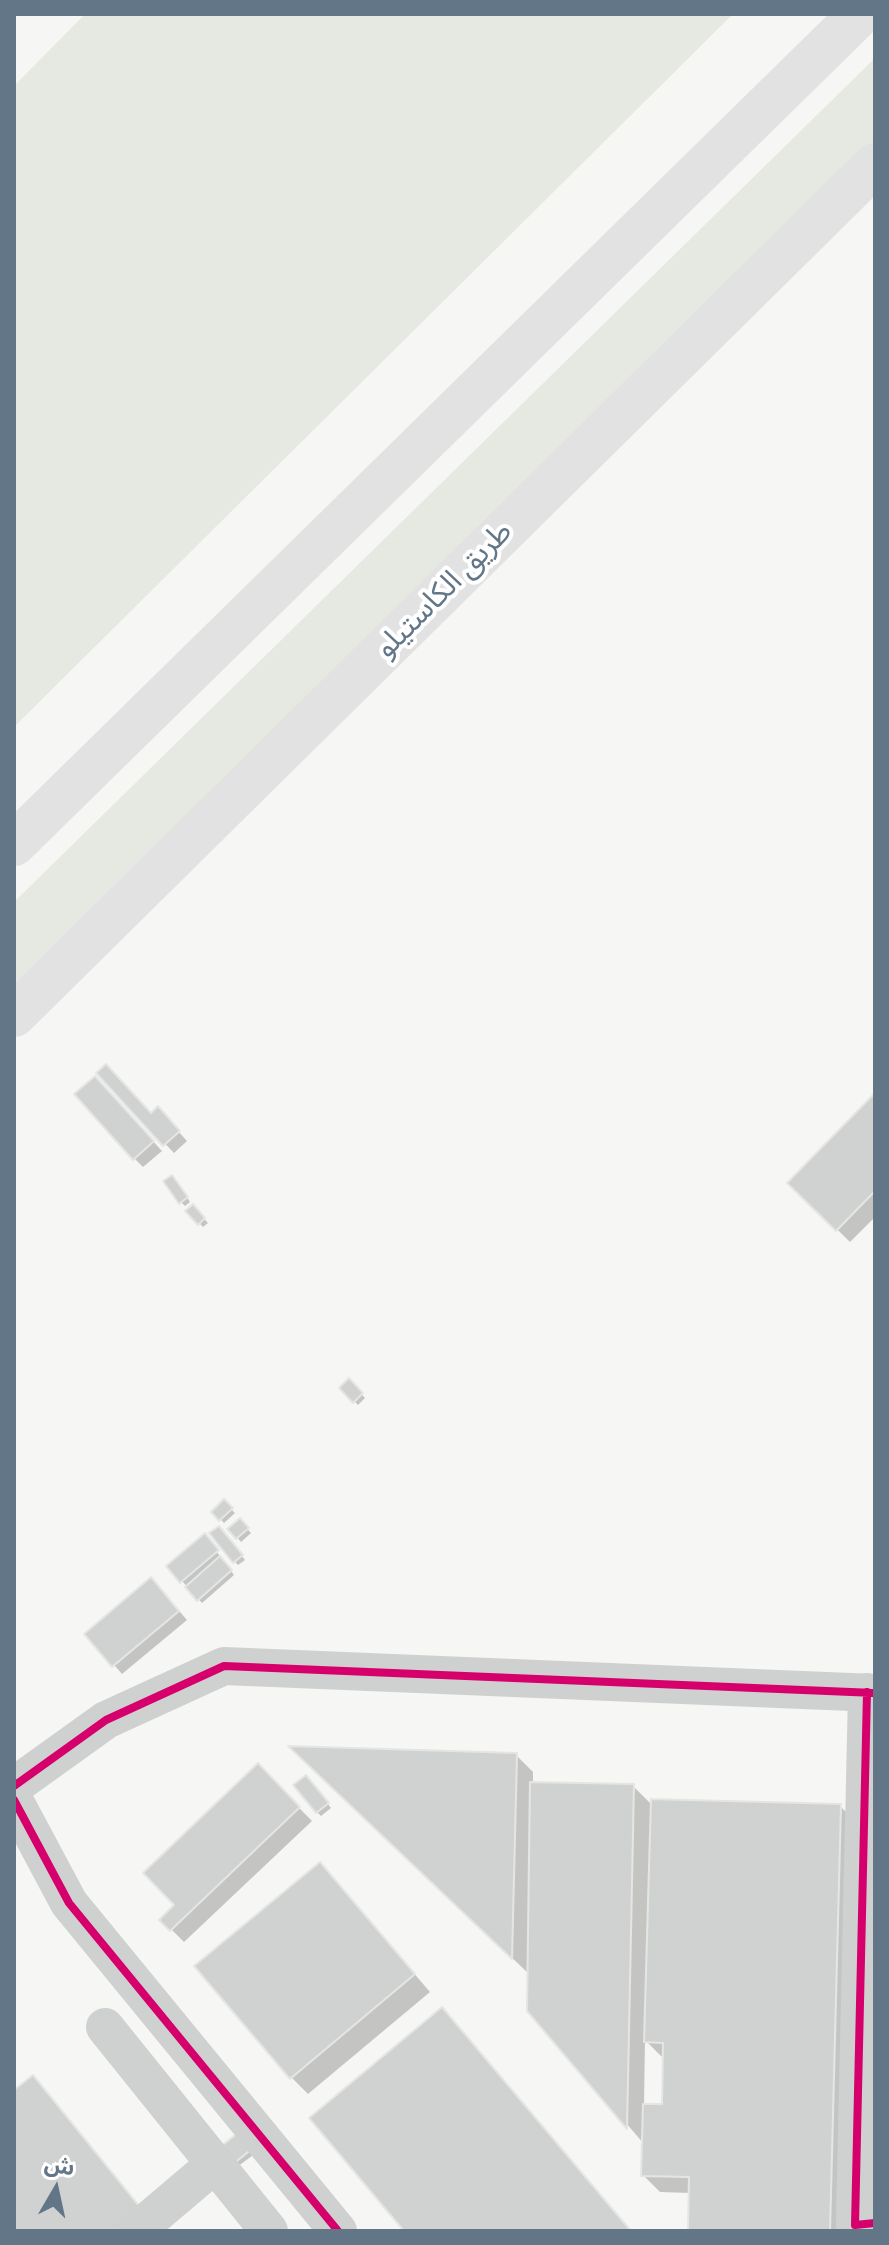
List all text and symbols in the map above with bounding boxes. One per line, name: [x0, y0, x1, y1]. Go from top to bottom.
street label: طريق الكاستيلو: [368, 514, 520, 666]
north arrow: [16, 2149, 96, 2229]
text: ش: [43, 2149, 77, 2181]

